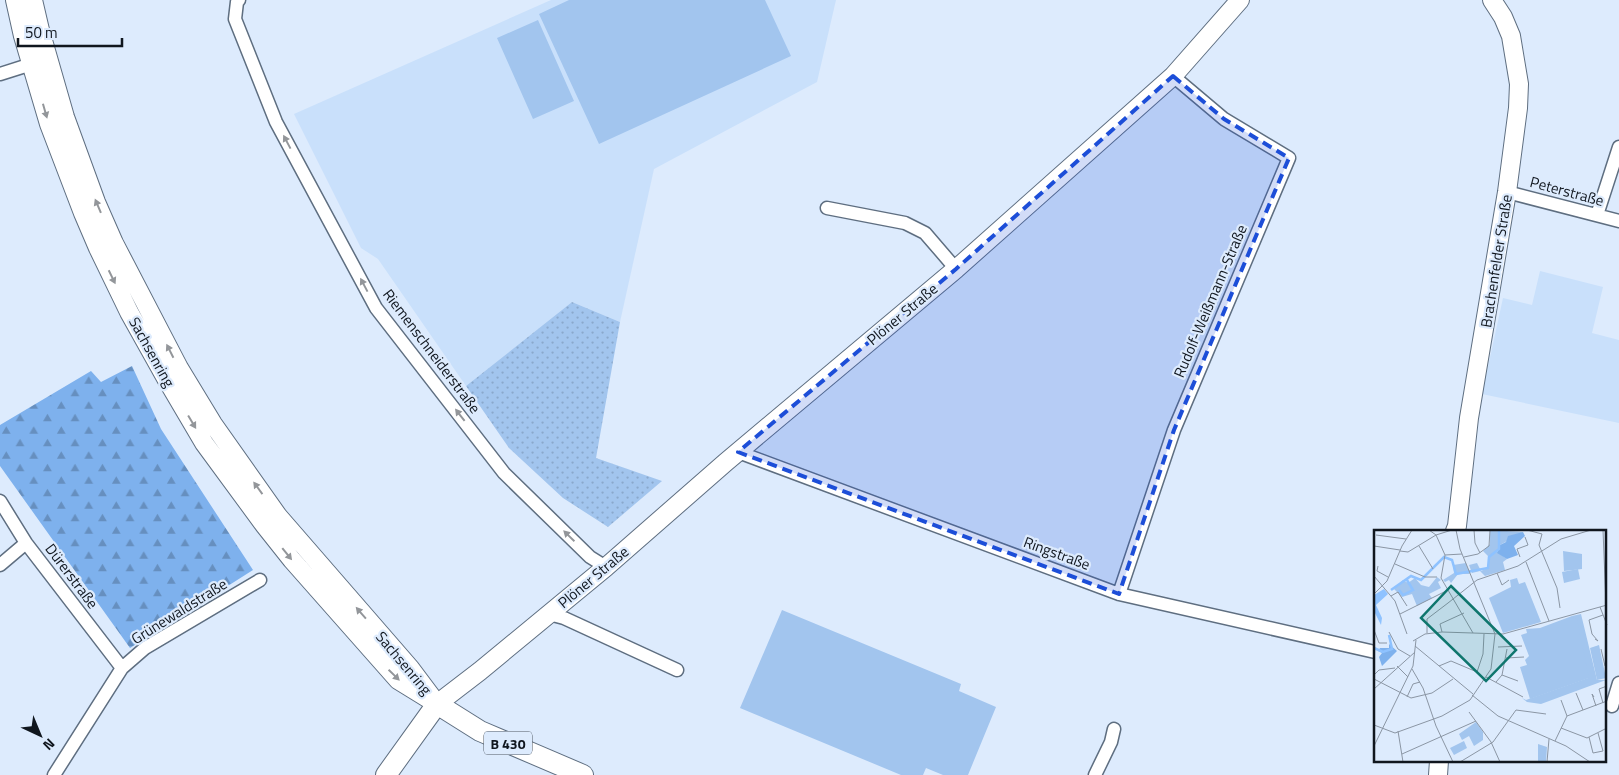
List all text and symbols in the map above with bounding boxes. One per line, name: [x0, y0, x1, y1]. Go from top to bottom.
scale bar: [18, 15, 121, 47]
text: 50 m: [25, 21, 58, 44]
one-way arrow: [41, 103, 49, 118]
one-way arrow: [283, 134, 291, 149]
street label: Peterstraße: [1528, 170, 1606, 212]
street label: Brachenfelder Straße: [1474, 193, 1518, 329]
one-way arrow: [93, 199, 101, 213]
street label: Rudolf-Weißmann-Straße: [1167, 221, 1253, 381]
one-way arrow: [108, 270, 116, 285]
one-way arrow: [360, 277, 368, 292]
street label: Plöner Straße: [861, 277, 943, 351]
street label: Riemenschneiderstraße: [378, 284, 486, 418]
street label: Sachsenring: [123, 313, 181, 392]
one-way arrow: [166, 344, 174, 358]
one-way arrow: [454, 409, 465, 422]
one-way arrow: [187, 415, 196, 428]
one-way arrow: [253, 481, 263, 495]
one-way arrow: [563, 530, 575, 542]
street label: Ringstraße: [1020, 530, 1094, 576]
inset map: [1374, 530, 1606, 762]
street label: Dürerstraße: [40, 539, 104, 613]
street label: Plöner Straße: [552, 540, 634, 614]
one-way arrow: [281, 547, 292, 560]
street label: Grünewaldstraße: [127, 572, 231, 650]
one-way arrow: [356, 606, 367, 619]
street label: Sachsenring: [370, 626, 438, 700]
one-way arrow: [388, 669, 400, 681]
north arrow: [15, 710, 65, 760]
road number: B 430: [484, 731, 532, 754]
text: N: [39, 734, 60, 756]

